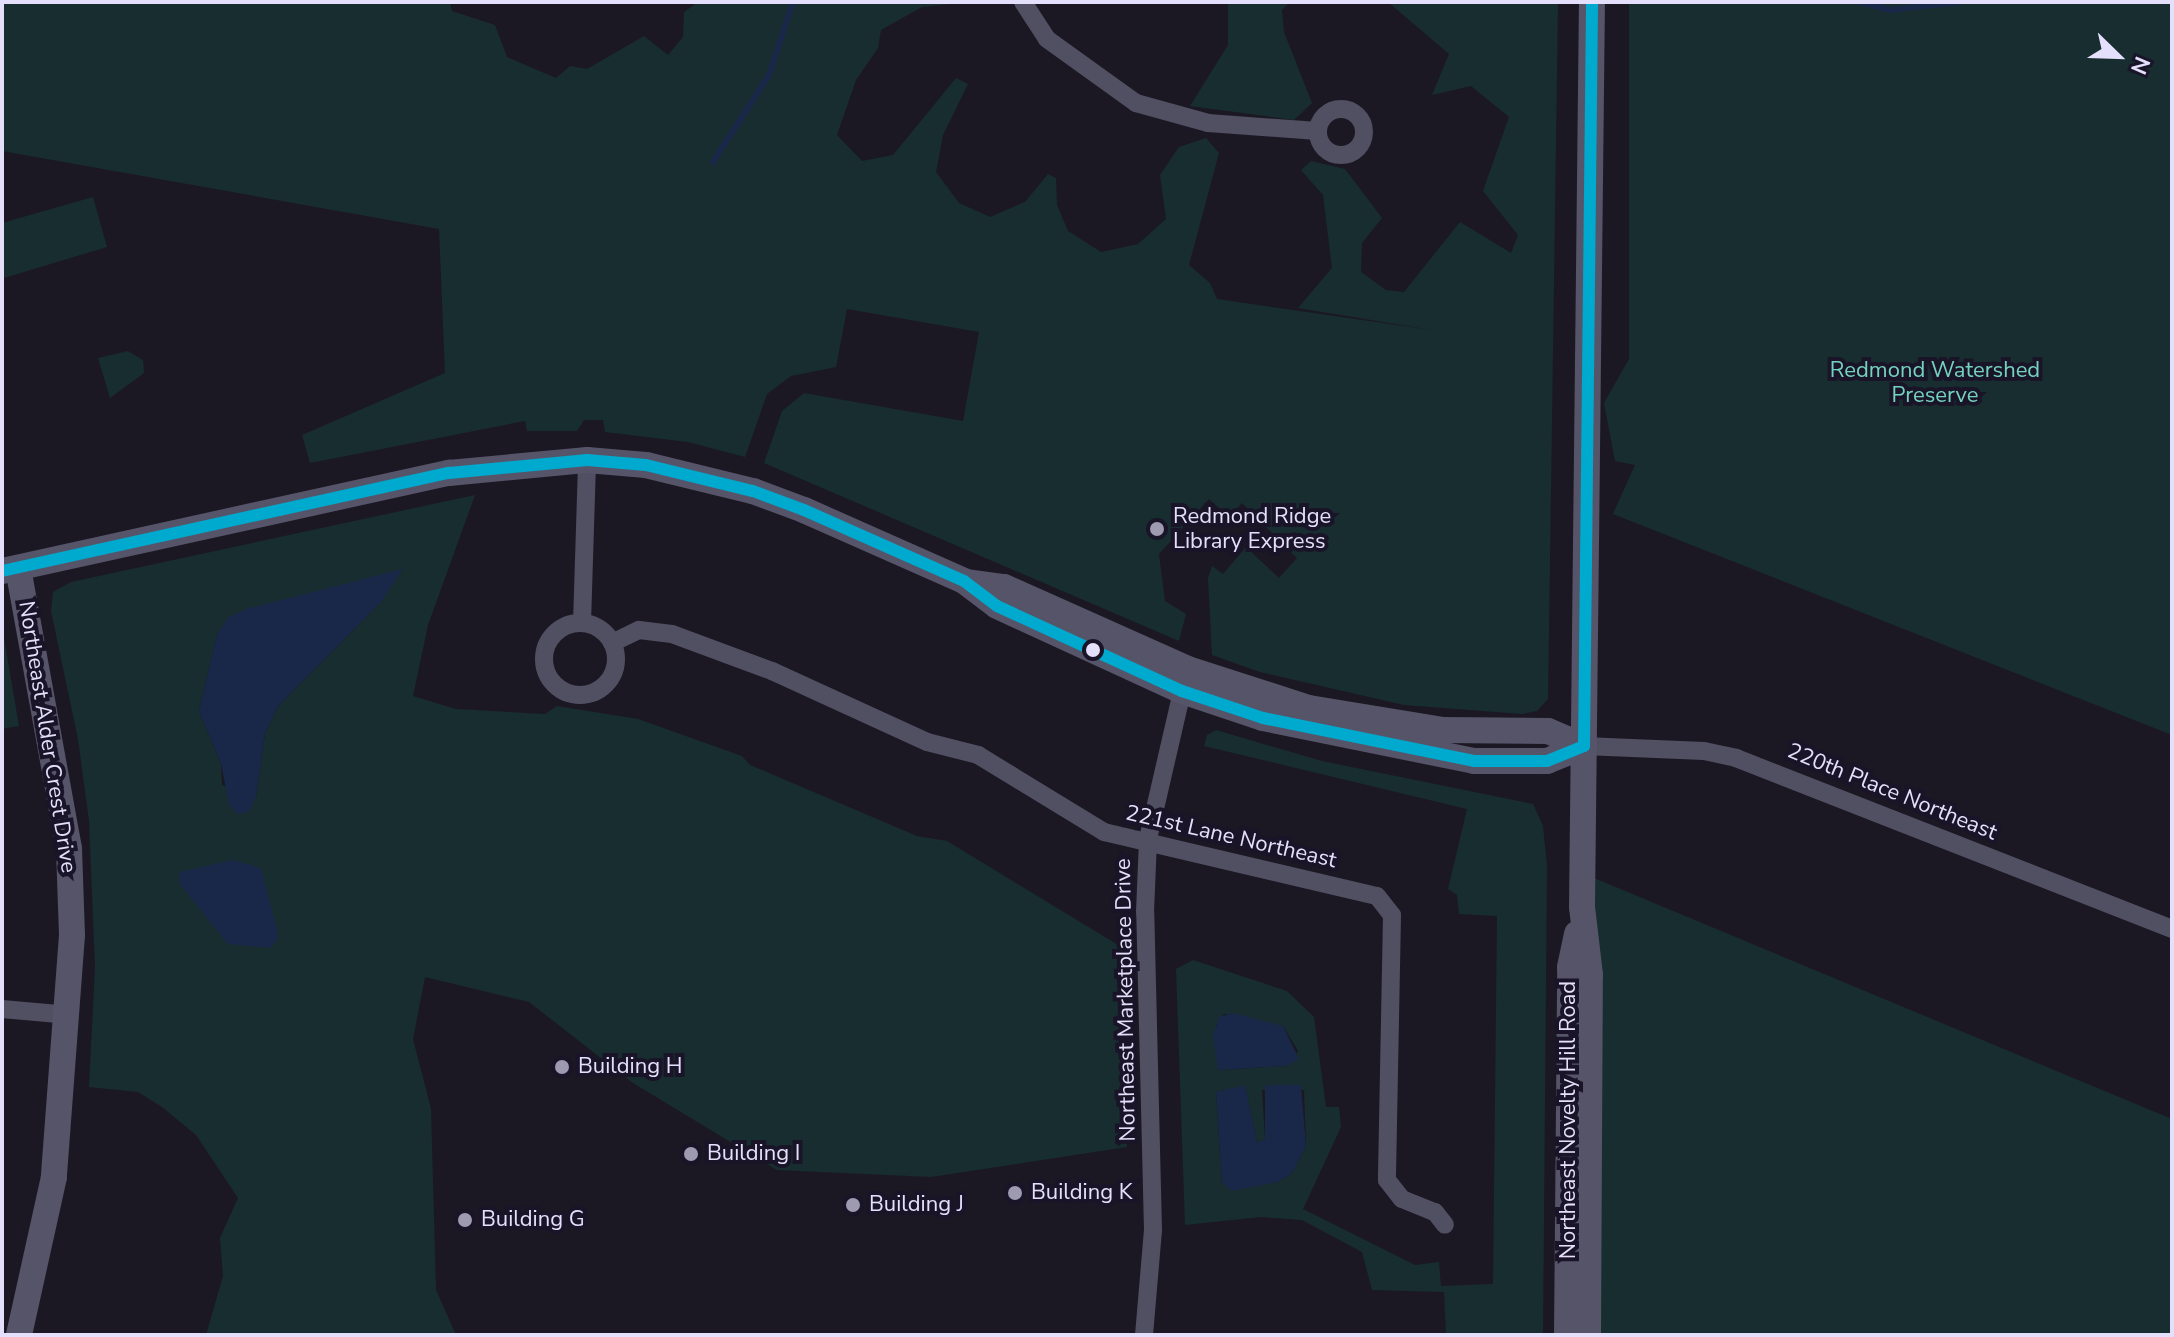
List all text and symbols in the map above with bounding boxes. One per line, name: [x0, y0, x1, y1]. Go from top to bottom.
north arrow: [2078, 16, 2158, 96]
text: N: [2123, 52, 2157, 79]
park label: Redmond Watershed Preserve: [1830, 357, 2040, 408]
place label: Redmond Ridge Library Express: [1173, 503, 1331, 554]
marker: Redmond Ridge Library Express: [1148, 520, 1166, 538]
street label: Northeast Alder Crest Drive: [12, 599, 82, 875]
unlabelled marker: [1085, 642, 1101, 658]
street label: 220th Place Northeast: [1783, 738, 2001, 846]
street label: 221st Lane Northeast: [1123, 800, 1339, 874]
street label: Northeast Marketplace Drive: [1110, 858, 1142, 1142]
street label: Northeast Novelty Hill Road: [1556, 981, 1582, 1259]
place label: Building H: [578, 1054, 682, 1080]
marker: Building H: [553, 1058, 571, 1076]
place label: Building I: [707, 1141, 800, 1167]
marker: Building I: [682, 1145, 700, 1163]
place label: Building K: [1031, 1180, 1132, 1206]
marker: Building K: [1006, 1184, 1024, 1202]
place label: Building J: [869, 1192, 964, 1218]
marker: Building J: [844, 1196, 862, 1214]
place label: Building G: [481, 1207, 585, 1233]
marker: Building G: [456, 1211, 474, 1229]

